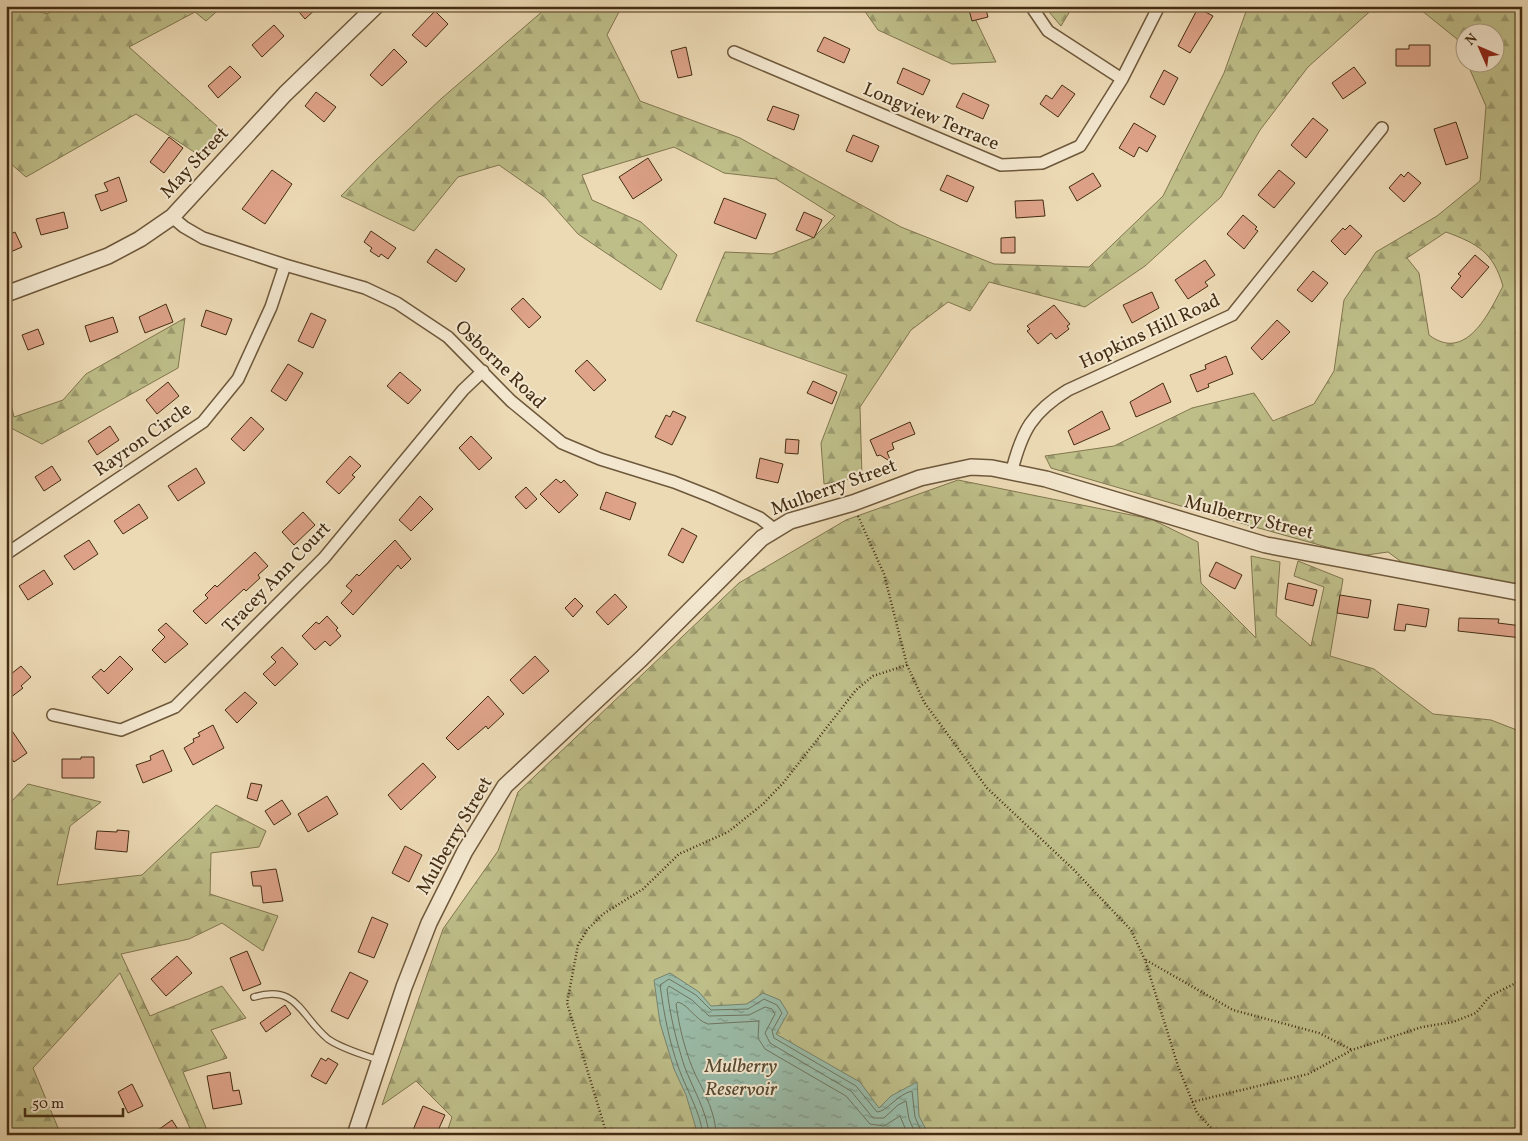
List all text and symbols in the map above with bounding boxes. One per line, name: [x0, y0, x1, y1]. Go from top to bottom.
north arrow: [1456, 22, 1506, 72]
text: N: [1462, 30, 1482, 50]
street label: Longview Terrace: [859, 77, 1003, 157]
street label: May Street: [155, 121, 235, 205]
street label: Hopkins Hill Road: [1075, 288, 1225, 376]
street label: Osborne Road: [449, 315, 551, 415]
street label: Rayron Circle: [89, 397, 197, 483]
street label: Mulberry Street: [767, 453, 901, 523]
street label: Mulberry Street: [1182, 489, 1317, 547]
street label: Tracey Ann Court: [217, 516, 337, 640]
street label: Mulberry Street: [411, 772, 500, 900]
water label: Mulberry Reservoir: [704, 1053, 778, 1104]
scale bar: [25, 1086, 122, 1118]
text: 50 m: [32, 1094, 64, 1115]

